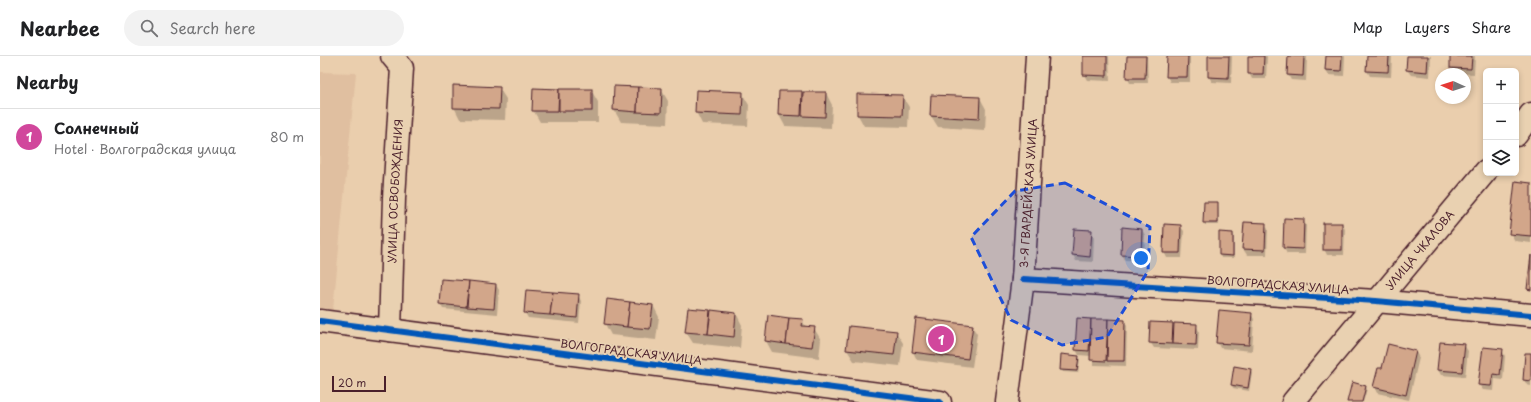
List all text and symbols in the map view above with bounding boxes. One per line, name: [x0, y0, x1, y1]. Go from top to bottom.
search box: [124, 10, 404, 46]
text: Nearbee: [20, 14, 100, 42]
text: Search here: [170, 16, 255, 39]
icon: search: [138, 17, 160, 39]
text: Map: [1353, 17, 1383, 38]
text: Layers: [1405, 17, 1450, 38]
text: Share: [1472, 17, 1511, 38]
north arrow: [1435, 68, 1471, 104]
map controls: [1483, 68, 1519, 176]
button: +: [1483, 68, 1519, 104]
text: Nearby: [16, 69, 78, 95]
button: −: [1483, 104, 1519, 140]
text: Солнечный: [54, 116, 139, 139]
street label: 3-Я ГВАРДЕЙСКАЯ УЛИЦА: [1015, 117, 1041, 268]
street label: УЛИЦА ОСВОБОЖДЕНИЯ: [383, 119, 407, 263]
text: 1: [26, 127, 32, 146]
text: 80 m: [270, 127, 304, 146]
text: Hotel · Волгоградская улица: [54, 139, 236, 158]
button: layers: [1483, 140, 1519, 176]
street label: УЛИЦА ЧКАЛОВА: [1381, 206, 1458, 293]
your location: [1131, 248, 1151, 268]
street label: ВОЛГОГРАДСКАЯ УЛИЦА: [1206, 271, 1350, 298]
pin: 1: [928, 324, 954, 354]
street label: ВОЛГОГРАДСКАЯ УЛИЦА: [559, 334, 703, 369]
scale bar: [332, 374, 386, 393]
text: 20 m: [338, 374, 366, 391]

